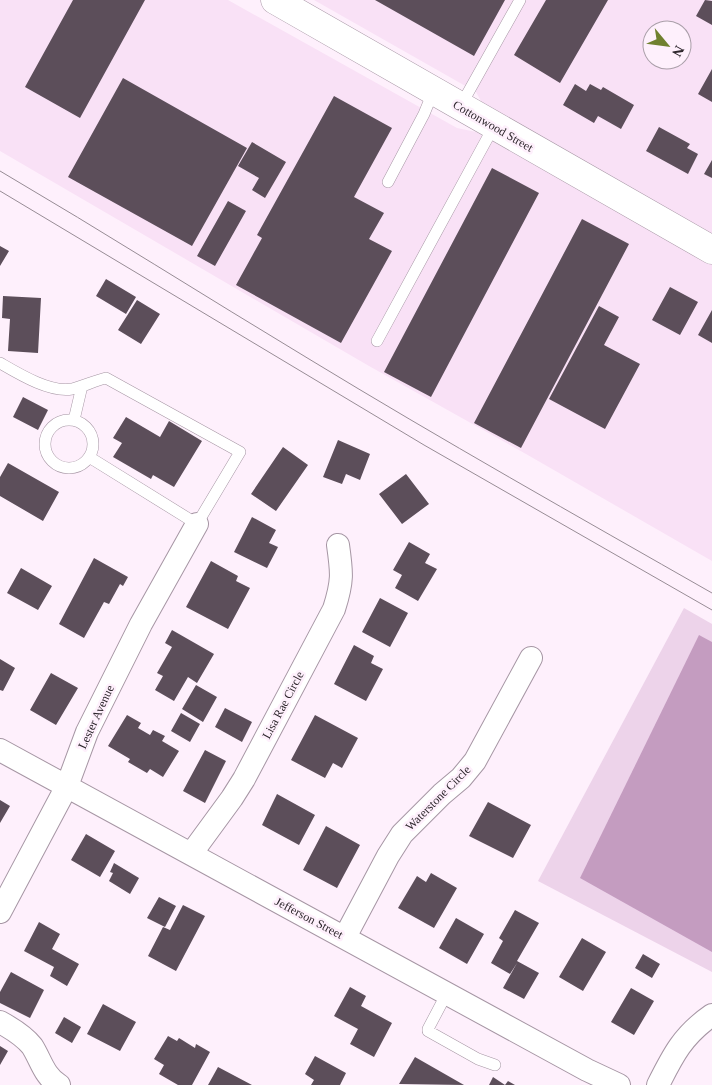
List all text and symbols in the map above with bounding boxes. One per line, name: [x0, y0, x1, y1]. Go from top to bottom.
north arrow: [642, 20, 692, 70]
text: N: [669, 43, 687, 59]
street label: Cottonwood Street: [450, 97, 536, 155]
street label: Lisa Rae Circle: [259, 669, 307, 741]
street label: Lester Avenue: [75, 683, 117, 751]
street label: Waterstone Circle: [403, 763, 473, 833]
street label: Jefferson Street: [273, 894, 346, 942]

